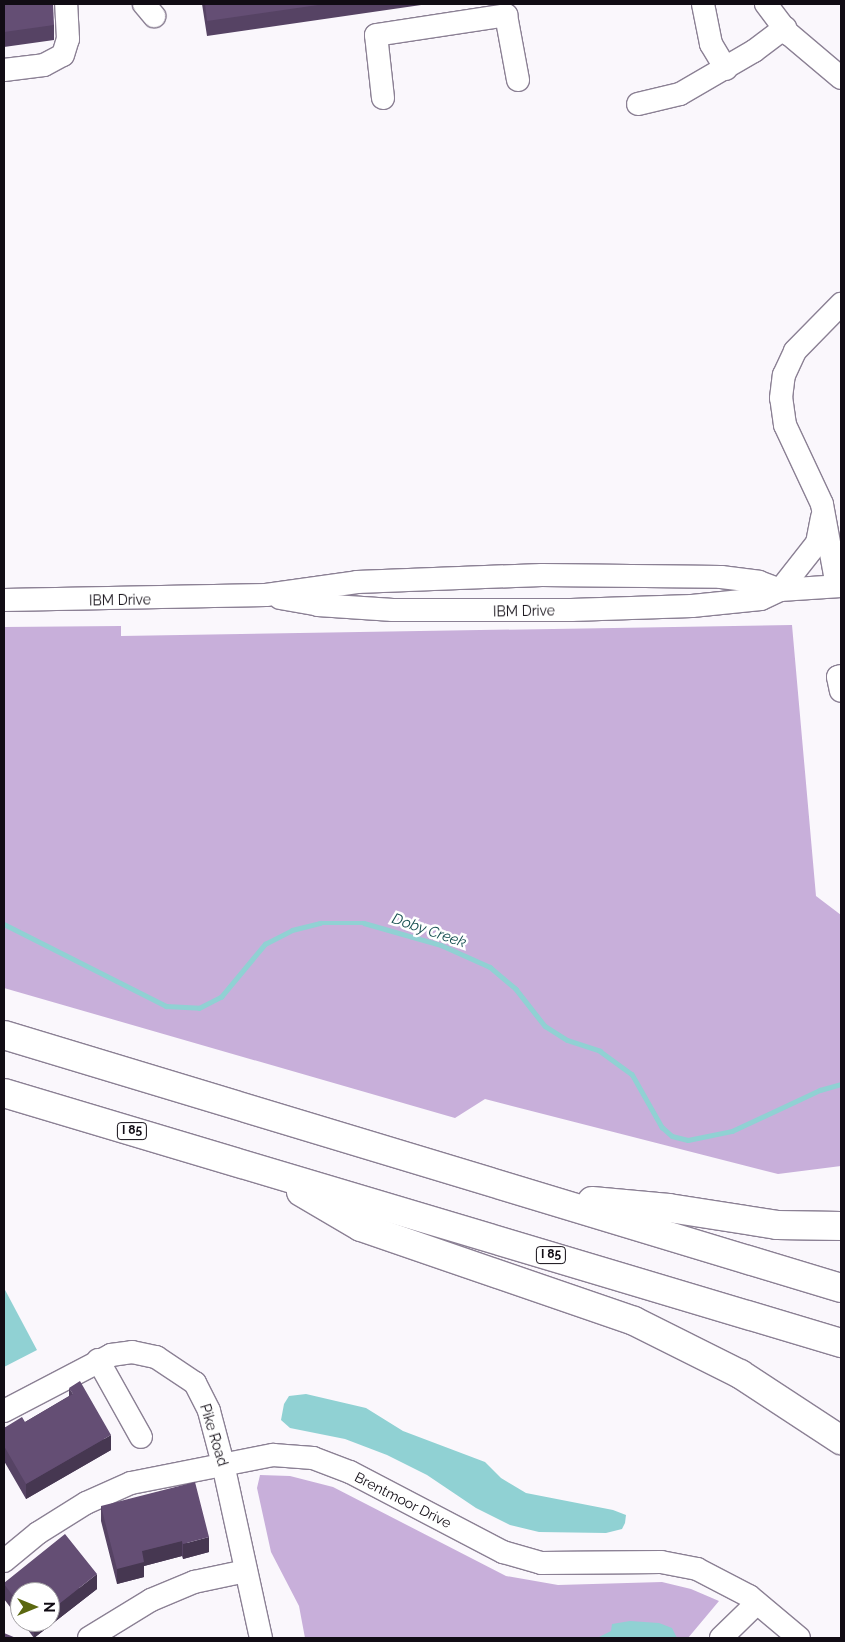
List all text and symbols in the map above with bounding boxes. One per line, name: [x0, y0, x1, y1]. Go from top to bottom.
street label: IBM Drive: [89, 591, 151, 609]
street label: IBM Drive: [493, 602, 555, 620]
water label: Doby Creek: [389, 910, 469, 952]
road number: I 85: [116, 1122, 148, 1140]
road number: I 85: [535, 1246, 567, 1264]
street label: Pike Road: [197, 1402, 231, 1468]
street label: Brentmoor Drive: [352, 1468, 454, 1532]
north arrow: [10, 1582, 60, 1632]
text: N: [41, 1602, 57, 1612]

